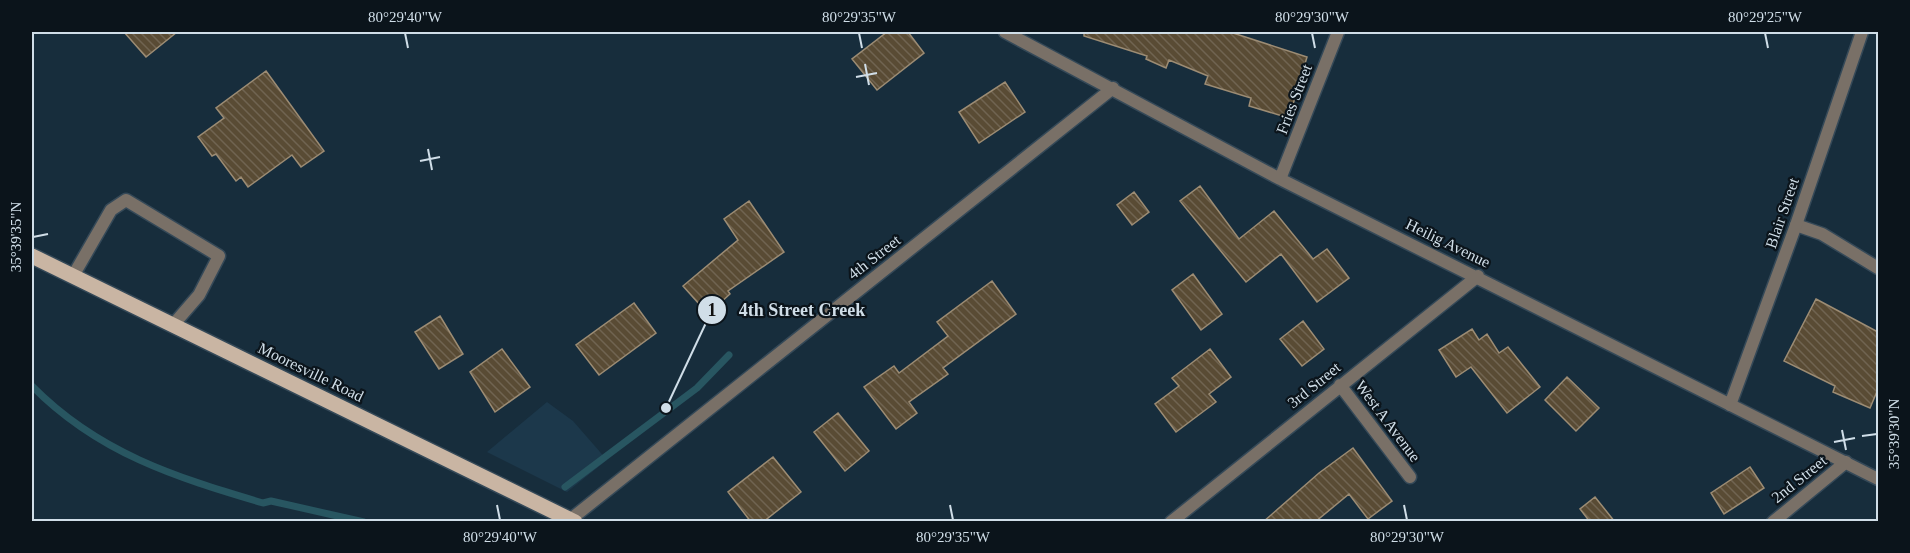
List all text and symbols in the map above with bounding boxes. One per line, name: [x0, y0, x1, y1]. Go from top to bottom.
text: 80°29'40"W: [368, 9, 443, 25]
text: 80°29'35"W: [822, 9, 897, 25]
text: 80°29'30"W: [1275, 9, 1350, 25]
text: 80°29'25"W: [1728, 9, 1803, 25]
street label: Fries Street: [1273, 61, 1315, 136]
street label: Blair Street: [1762, 175, 1802, 250]
text: 35°39'35"N: [8, 202, 24, 272]
street label: Heilig Avenue: [1403, 215, 1493, 272]
street label: 4th Street: [844, 231, 904, 283]
callout: 4th Street Creek: [697, 292, 877, 328]
text: 1: [708, 300, 717, 320]
text: 4th Street Creek: [739, 300, 865, 320]
street label: Mooresville Road: [256, 339, 366, 405]
street label: 3rd Street: [1284, 358, 1344, 411]
street label: West A Avenue: [1352, 377, 1424, 465]
text: 35°39'30"N: [1886, 399, 1902, 469]
street label: 2nd Street: [1768, 451, 1830, 506]
text: 80°29'40"W: [463, 529, 538, 545]
text: 80°29'35"W: [916, 529, 991, 545]
text: 80°29'30"W: [1370, 529, 1445, 545]

